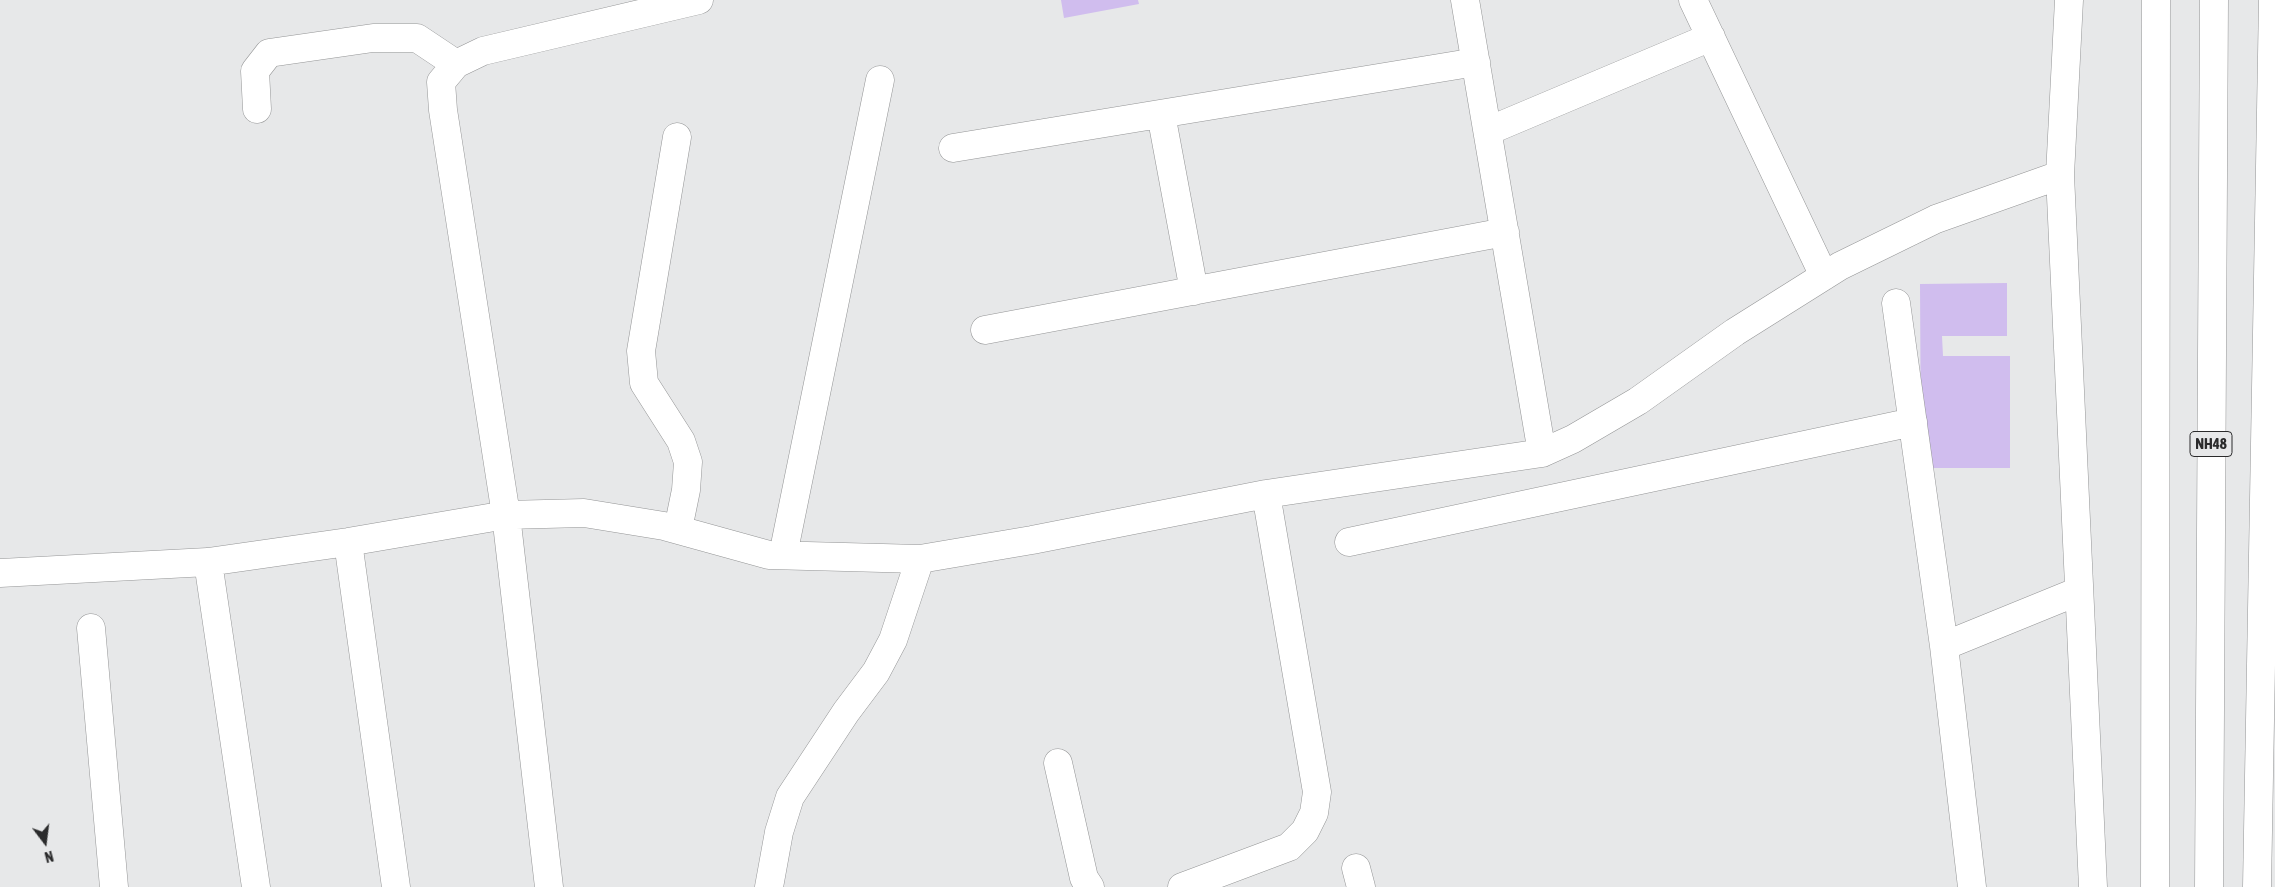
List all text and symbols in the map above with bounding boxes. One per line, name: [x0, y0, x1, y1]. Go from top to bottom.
road number: NH48: [2190, 432, 2232, 456]
north arrow: [20, 817, 70, 867]
text: N: [43, 848, 55, 865]

